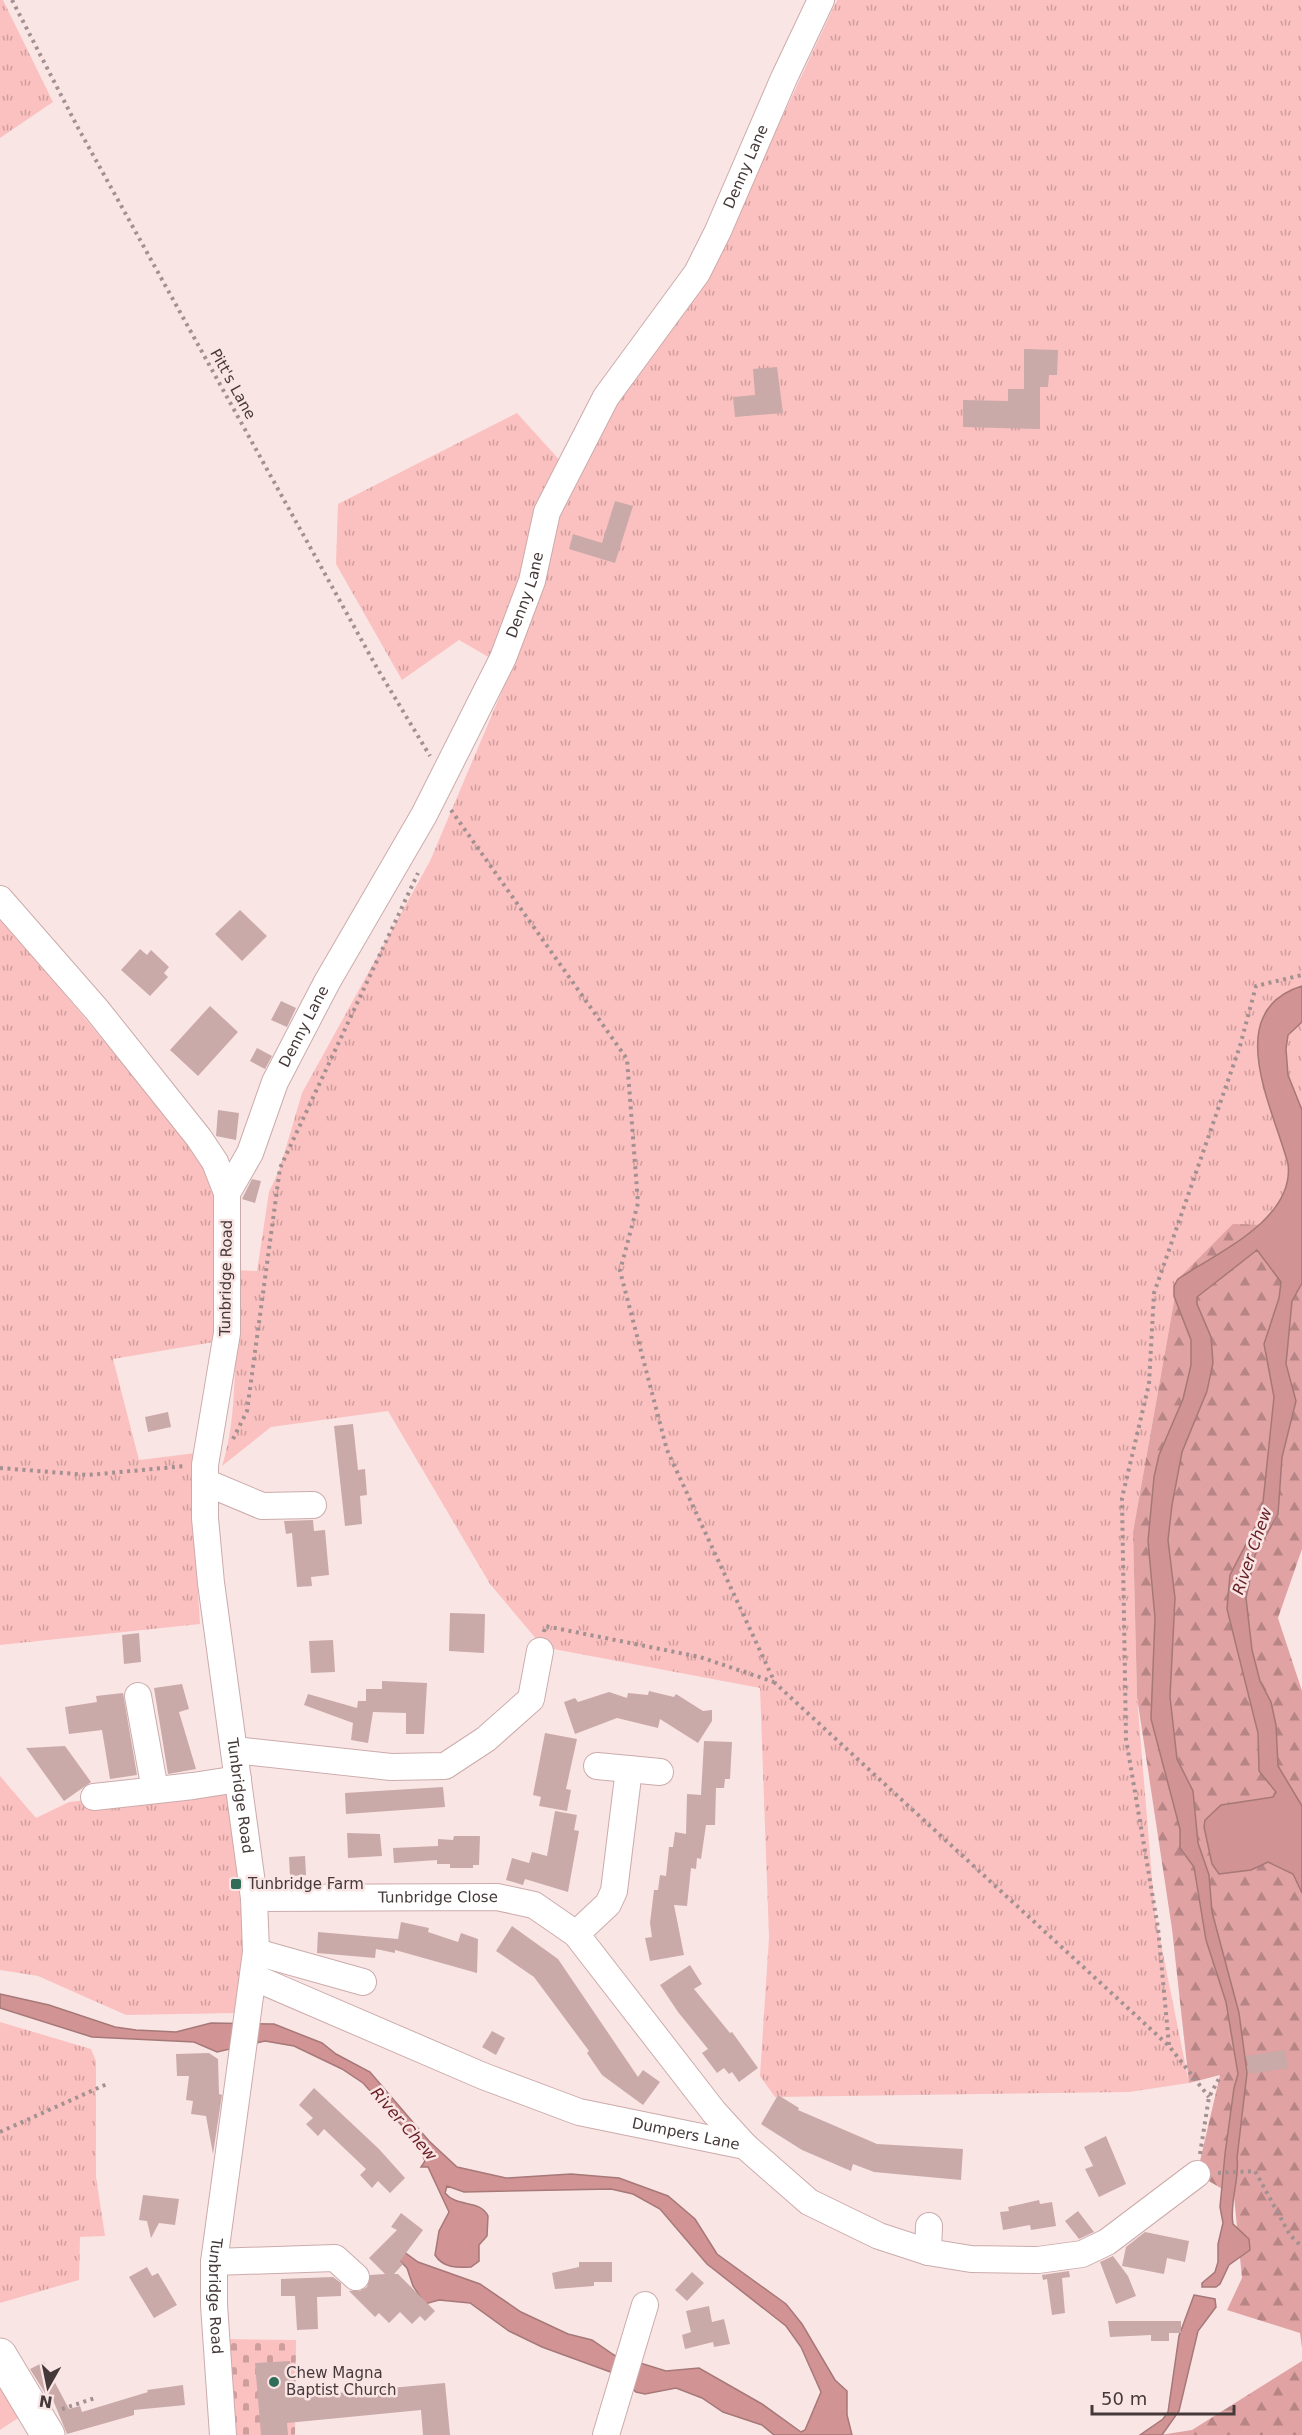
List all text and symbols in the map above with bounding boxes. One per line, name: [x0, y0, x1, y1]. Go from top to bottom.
street label: Denny Lane: [720, 122, 772, 211]
street label: Pitt's Lane: [206, 346, 260, 422]
street label: Denny Lane: [502, 550, 547, 641]
street label: Denny Lane: [275, 982, 333, 1070]
street label: Tunbridge Road: [216, 1220, 236, 1337]
water label: River Chew: [1228, 1504, 1276, 1597]
street label: Tunbridge Road: [223, 1736, 257, 1855]
place label: Tunbridge Farm: [247, 1875, 364, 1893]
marker: Tunbridge Farm: [229, 1877, 243, 1891]
street label: Tunbridge Close: [377, 1888, 498, 1906]
water label: River Chew: [367, 2084, 442, 2165]
street label: Dumpers Lane: [630, 2114, 741, 2154]
street label: Tunbridge Road: [205, 2236, 226, 2355]
north arrow: [18, 2357, 78, 2417]
place label: Chew Magna Baptist Church: [286, 2364, 397, 2399]
marker: Chew Magna Baptist Church: [267, 2375, 281, 2389]
scale bar: [1092, 2378, 1234, 2416]
text: 50 m: [1101, 2388, 1147, 2409]
text: N: [38, 2391, 54, 2412]

